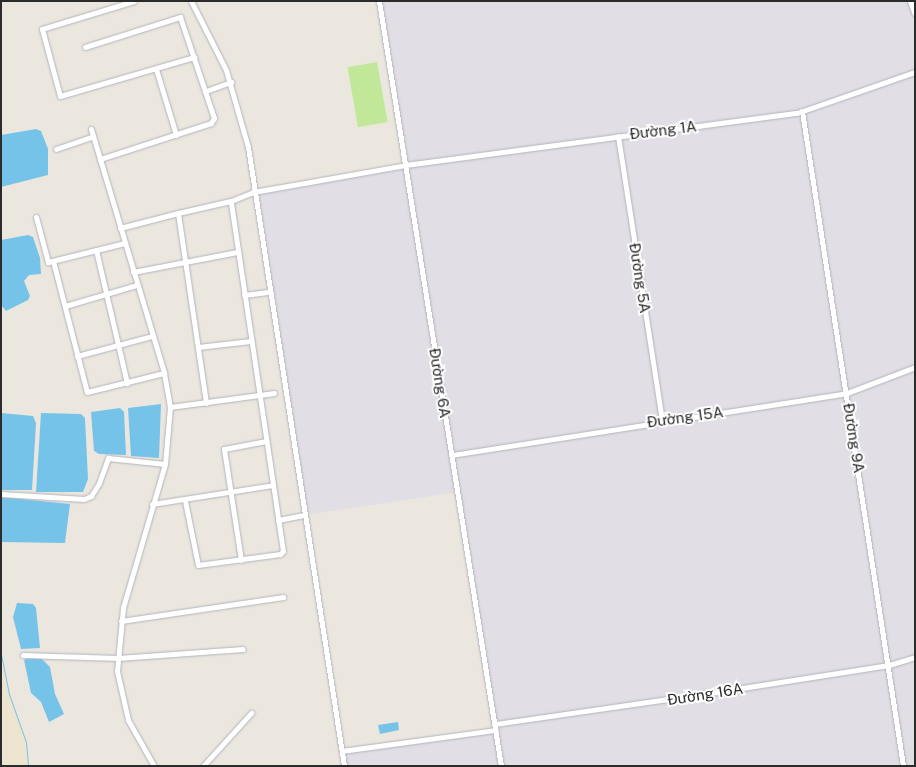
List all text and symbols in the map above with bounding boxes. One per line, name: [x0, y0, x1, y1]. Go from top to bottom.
street label: Đường 1A: [628, 117, 698, 143]
street label: Đường 5A: [626, 242, 654, 314]
street label: Đường 6A: [426, 347, 454, 419]
street label: Đường 9A: [840, 402, 868, 474]
street label: Đường 15A: [646, 403, 724, 431]
street label: Đường 16A: [666, 679, 744, 709]

